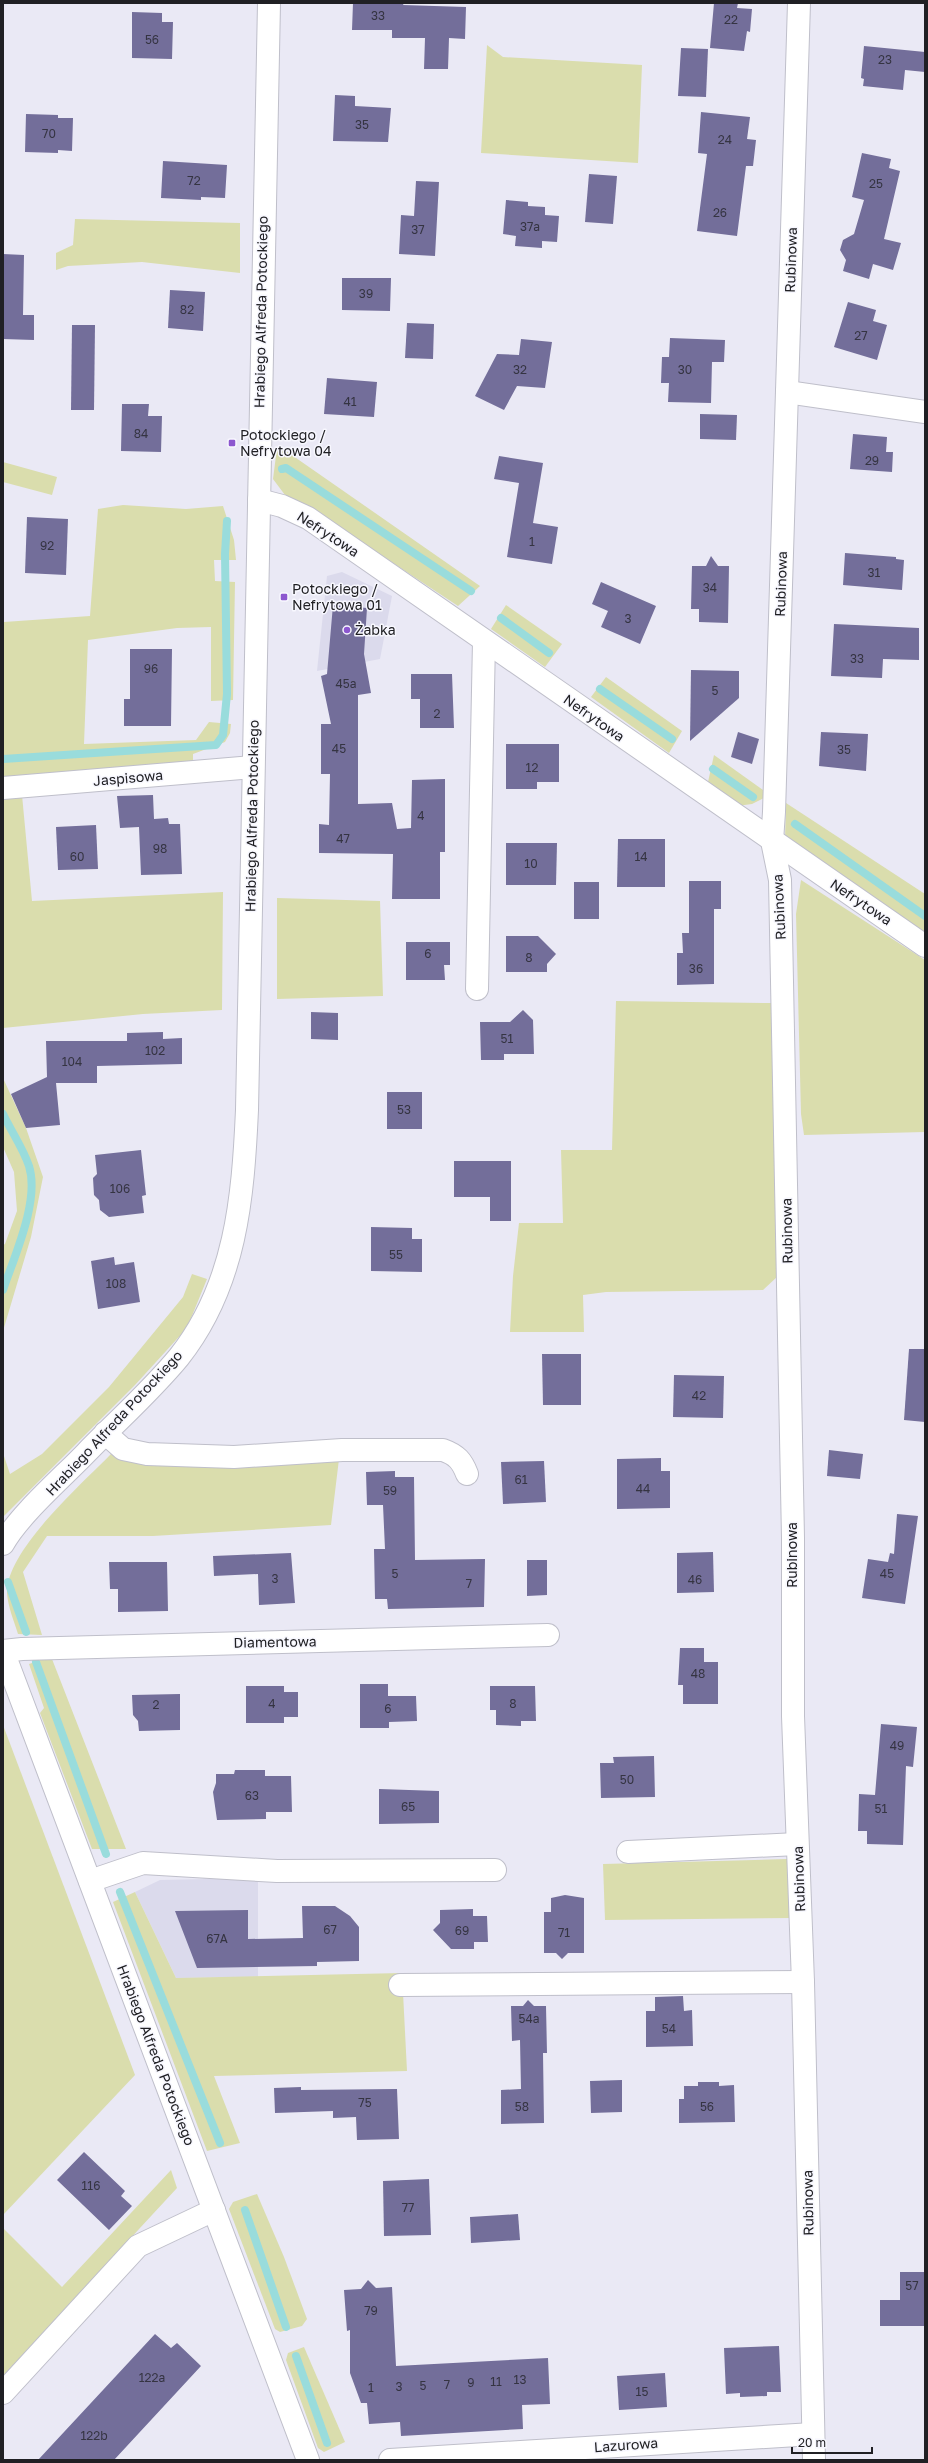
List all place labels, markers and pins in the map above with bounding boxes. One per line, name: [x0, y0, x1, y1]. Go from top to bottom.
place label: Potockiego / Nefrytowa 04: [240, 426, 331, 459]
marker: Potockiego / Nefrytowa 04: [227, 438, 237, 448]
place label: Potockiego / Nefrytowa 01: [292, 580, 382, 613]
marker: Potockiego / Nefrytowa 01: [279, 592, 289, 602]
place label: Żabka: [355, 621, 396, 638]
marker: Żabka: [342, 625, 352, 635]

